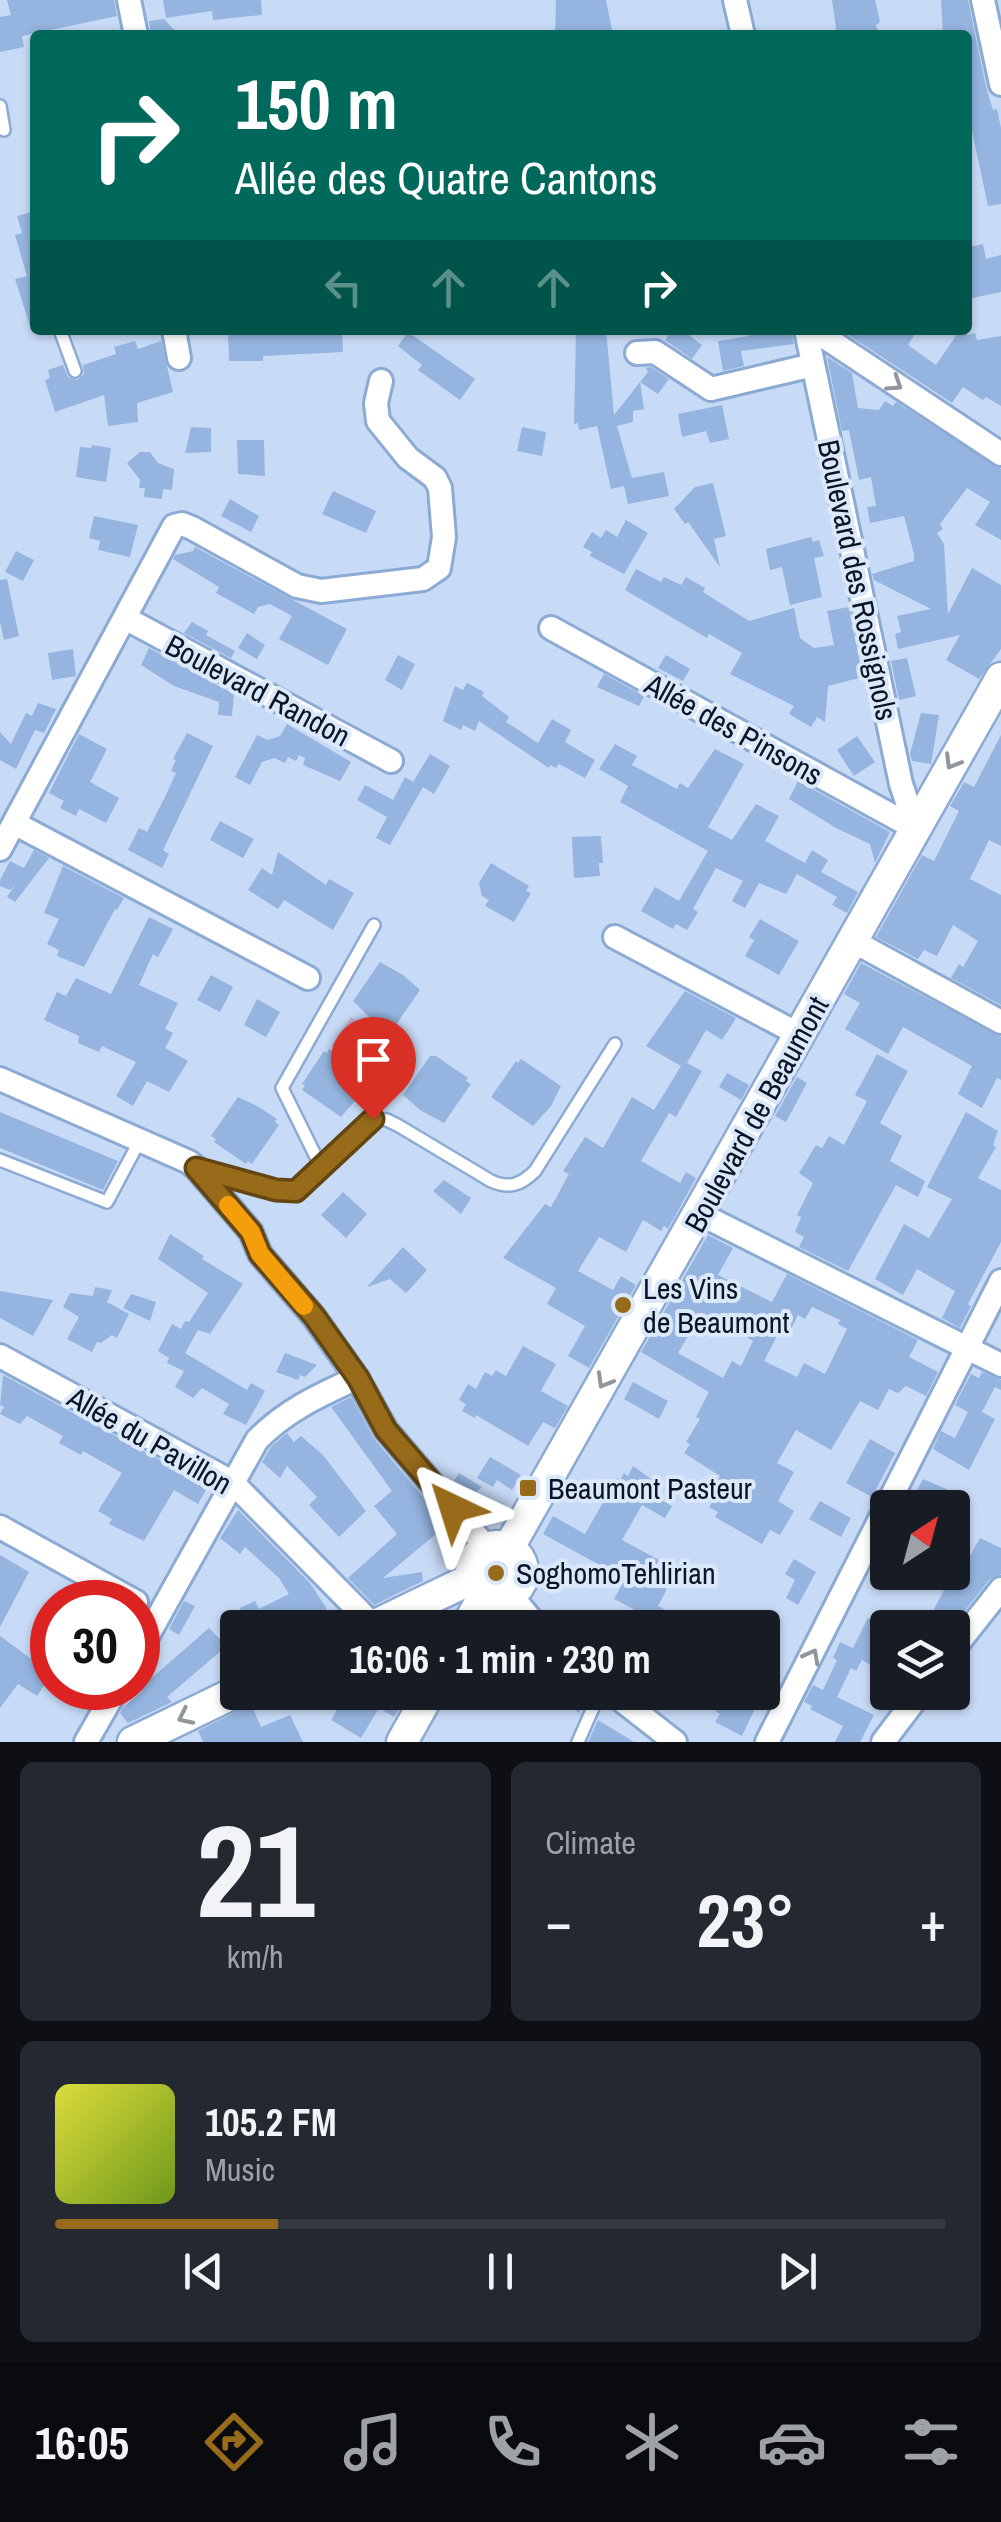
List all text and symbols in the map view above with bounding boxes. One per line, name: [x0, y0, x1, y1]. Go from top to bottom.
text: 150 m: [235, 57, 398, 151]
icon: right: [70, 70, 200, 200]
text: Allée des Quatre Cantons: [235, 147, 658, 208]
icon: left: [316, 260, 371, 315]
icon: ahead: [421, 260, 476, 315]
icon: ahead: [526, 260, 581, 315]
icon: right: [631, 260, 686, 315]
one-way arrow: [884, 371, 902, 390]
street label: Boulevard des Rossignols: [809, 436, 907, 724]
street label: Boulevard Randon: [159, 625, 357, 755]
street label: Allée des Pinsons: [637, 663, 830, 794]
one-way arrow: [945, 751, 964, 769]
street label: Boulevard de Beaumont: [675, 989, 838, 1239]
pin: [331, 1017, 416, 1120]
icon: arrive: [346, 1032, 401, 1087]
place label: Les Vins de Beaumont: [643, 1268, 789, 1342]
marker: Les Vins de Beaumont: [612, 1294, 634, 1316]
one-way arrow: [597, 1370, 617, 1388]
street label: Allée du Pavillon: [60, 1376, 239, 1503]
position arrow: [401, 1456, 505, 1560]
place label: Beaumont Pasteur: [548, 1468, 753, 1508]
marker: Beaumont Pasteur: [517, 1477, 539, 1499]
north arrow: [870, 1490, 970, 1590]
map controls: [870, 1490, 970, 1710]
place label: SoghomoTehlirian: [516, 1553, 716, 1593]
marker: SoghomoTehlirian: [485, 1562, 507, 1584]
speed limit sign: 30: [30, 1580, 160, 1710]
button: layers: [870, 1610, 970, 1710]
text: 16:06 · 1 min · 230 m: [349, 1634, 651, 1685]
one-way arrow: [800, 1648, 820, 1666]
one-way arrow: [178, 1704, 196, 1724]
text: 21: [196, 1782, 315, 1958]
text: Climate: [546, 1821, 636, 1864]
text: 23°: [697, 1869, 795, 1970]
text: −: [546, 1884, 572, 1958]
text: +: [920, 1884, 946, 1958]
text: km/h: [227, 1935, 284, 1978]
text: 105.2 FM: [205, 2097, 337, 2148]
text: Music: [205, 2148, 275, 2191]
icon: previous: [176, 2244, 231, 2299]
icon: pause: [473, 2244, 528, 2299]
icon: next: [770, 2244, 825, 2299]
icon: directions: [199, 2407, 269, 2477]
icon: music: [338, 2407, 408, 2477]
icon: phone: [478, 2407, 548, 2477]
icon: climate: [617, 2407, 687, 2477]
icon: car: [757, 2407, 827, 2477]
icon: filters: [896, 2407, 966, 2477]
text: 16:05: [35, 2412, 129, 2473]

